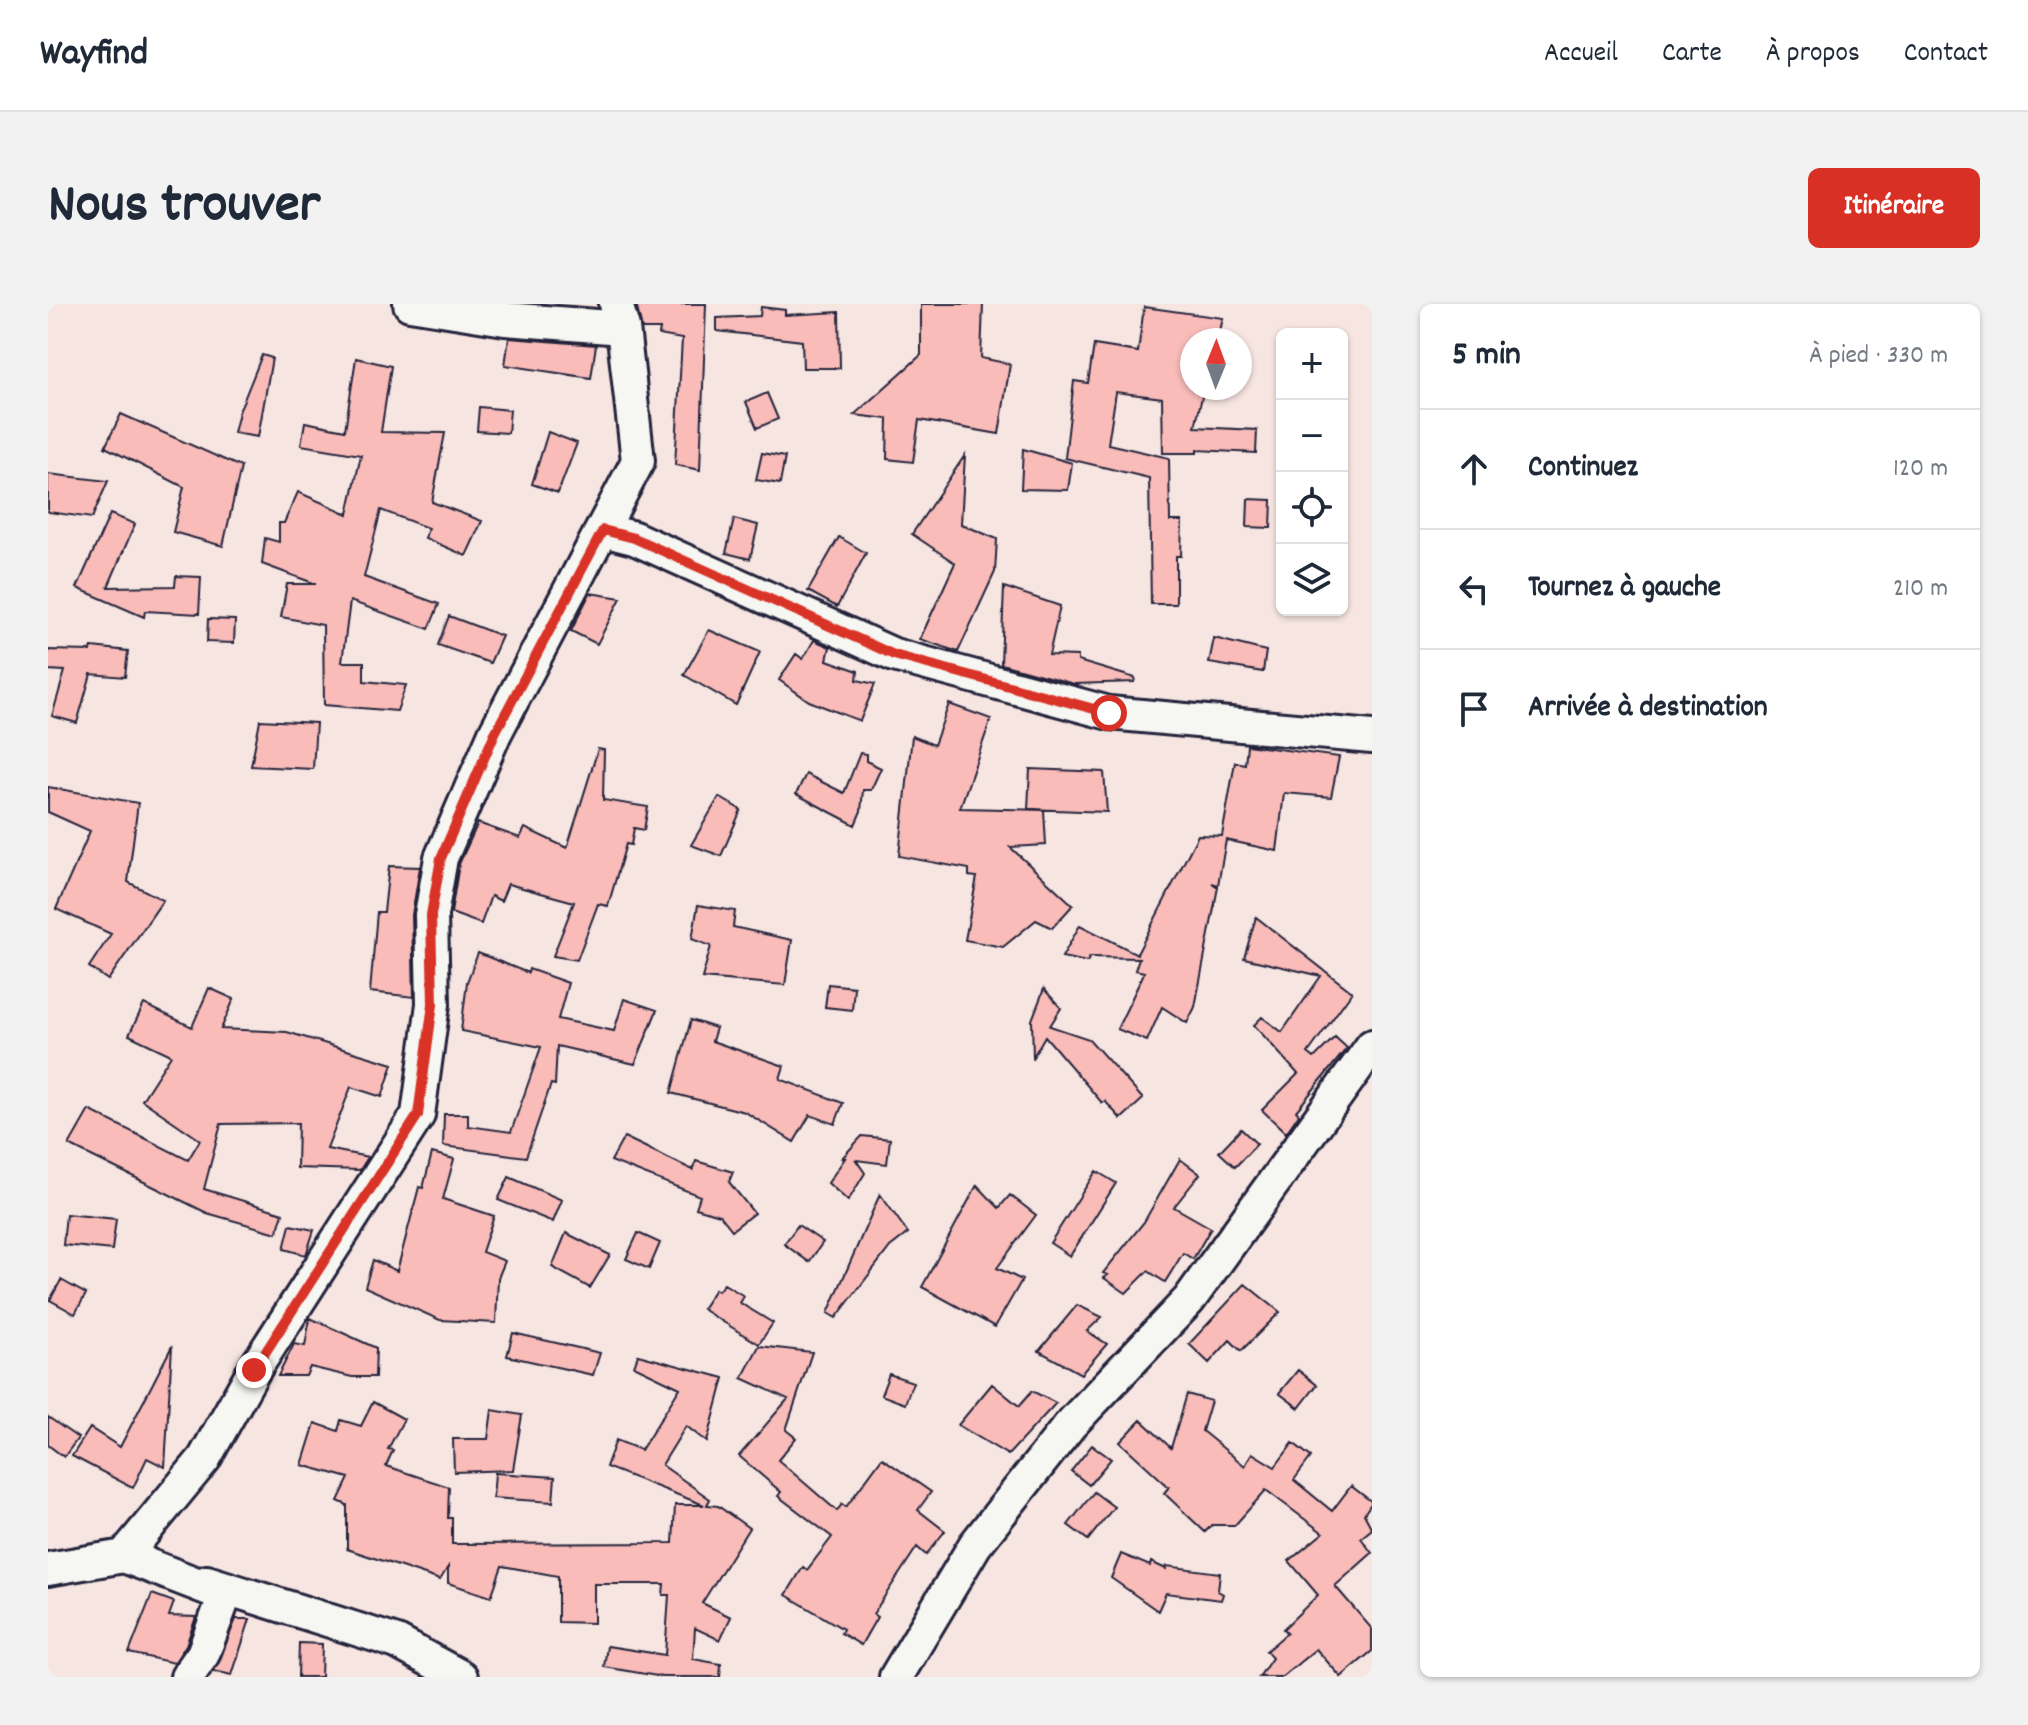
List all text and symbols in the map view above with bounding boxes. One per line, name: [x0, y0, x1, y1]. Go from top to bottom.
text: Wayfind: [40, 28, 148, 83]
text: Accueil: [1544, 35, 1618, 75]
text: Carte: [1662, 35, 1722, 75]
text: À propos: [1766, 35, 1860, 75]
text: Contact: [1904, 35, 1988, 75]
text: Nous trouver: [48, 168, 320, 248]
button: Itinéraire: [1808, 168, 1980, 248]
north arrow: [1180, 328, 1252, 400]
map controls: [1276, 328, 1348, 616]
button: +: [1276, 328, 1348, 400]
text: 5 min: [1452, 332, 1521, 381]
text: À pied · 330 m: [1809, 338, 1948, 375]
button: −: [1276, 400, 1348, 472]
icon: ahead: [1452, 447, 1496, 491]
text: Continuez: [1528, 448, 1638, 491]
text: 120 m: [1893, 451, 1948, 488]
button: locate: [1276, 472, 1348, 544]
button: layers: [1276, 544, 1348, 616]
icon: left: [1452, 567, 1496, 611]
text: Tournez à gauche: [1528, 568, 1721, 611]
text: 210 m: [1893, 571, 1948, 608]
icon: arrive: [1452, 687, 1496, 731]
text: Arrivée à destination: [1528, 688, 1768, 731]
route start: [1091, 695, 1127, 731]
route end: [236, 1352, 272, 1388]

